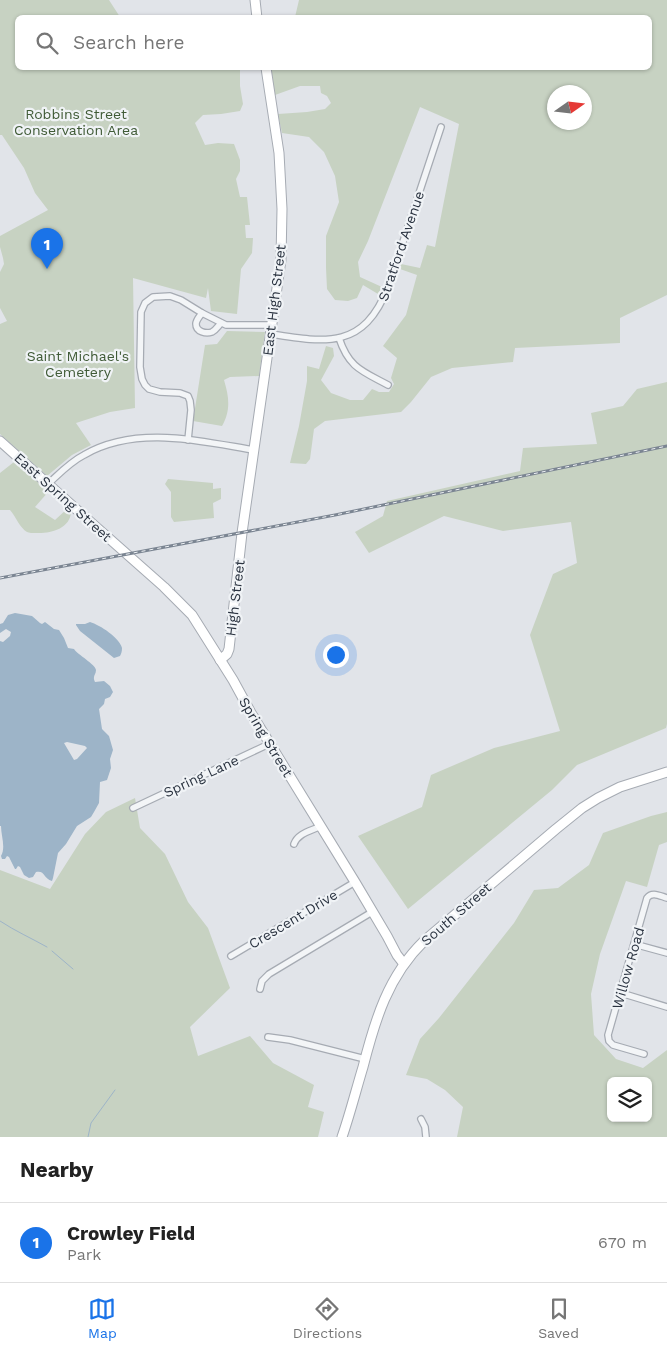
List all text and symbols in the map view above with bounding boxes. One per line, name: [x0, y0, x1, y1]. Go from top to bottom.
search box: [15, 15, 652, 70]
icon: search: [33, 29, 61, 57]
text: Search here: [73, 31, 184, 54]
north arrow: [547, 85, 592, 130]
park label: Robbins Street Conservation Area: [14, 106, 138, 138]
street label: Stratford Avenue: [375, 189, 427, 303]
pin: 1: [31, 228, 63, 269]
street label: East High Street: [259, 243, 289, 357]
park label: Saint Michael's Cemetery: [27, 348, 129, 380]
street label: East Spring Street: [11, 449, 115, 545]
street label: High Street: [222, 559, 248, 637]
your location: [323, 642, 349, 668]
street label: Spring Street: [236, 694, 296, 780]
street label: Spring Lane: [161, 752, 241, 800]
street label: South Street: [418, 879, 494, 949]
street label: Crescent Drive: [246, 886, 340, 952]
street label: Willow Road: [609, 925, 647, 1011]
map controls: [607, 1077, 652, 1122]
button: layers: [607, 1077, 652, 1122]
text: Nearby: [20, 1157, 93, 1182]
text: Crowley Field: [67, 1222, 195, 1245]
text: 1: [33, 1233, 39, 1252]
text: 670 m: [598, 1233, 647, 1252]
text: Park: [67, 1245, 101, 1264]
tab: Map: [88, 1295, 117, 1341]
tab: Directions: [293, 1295, 362, 1341]
tab: Saved: [538, 1295, 579, 1341]

